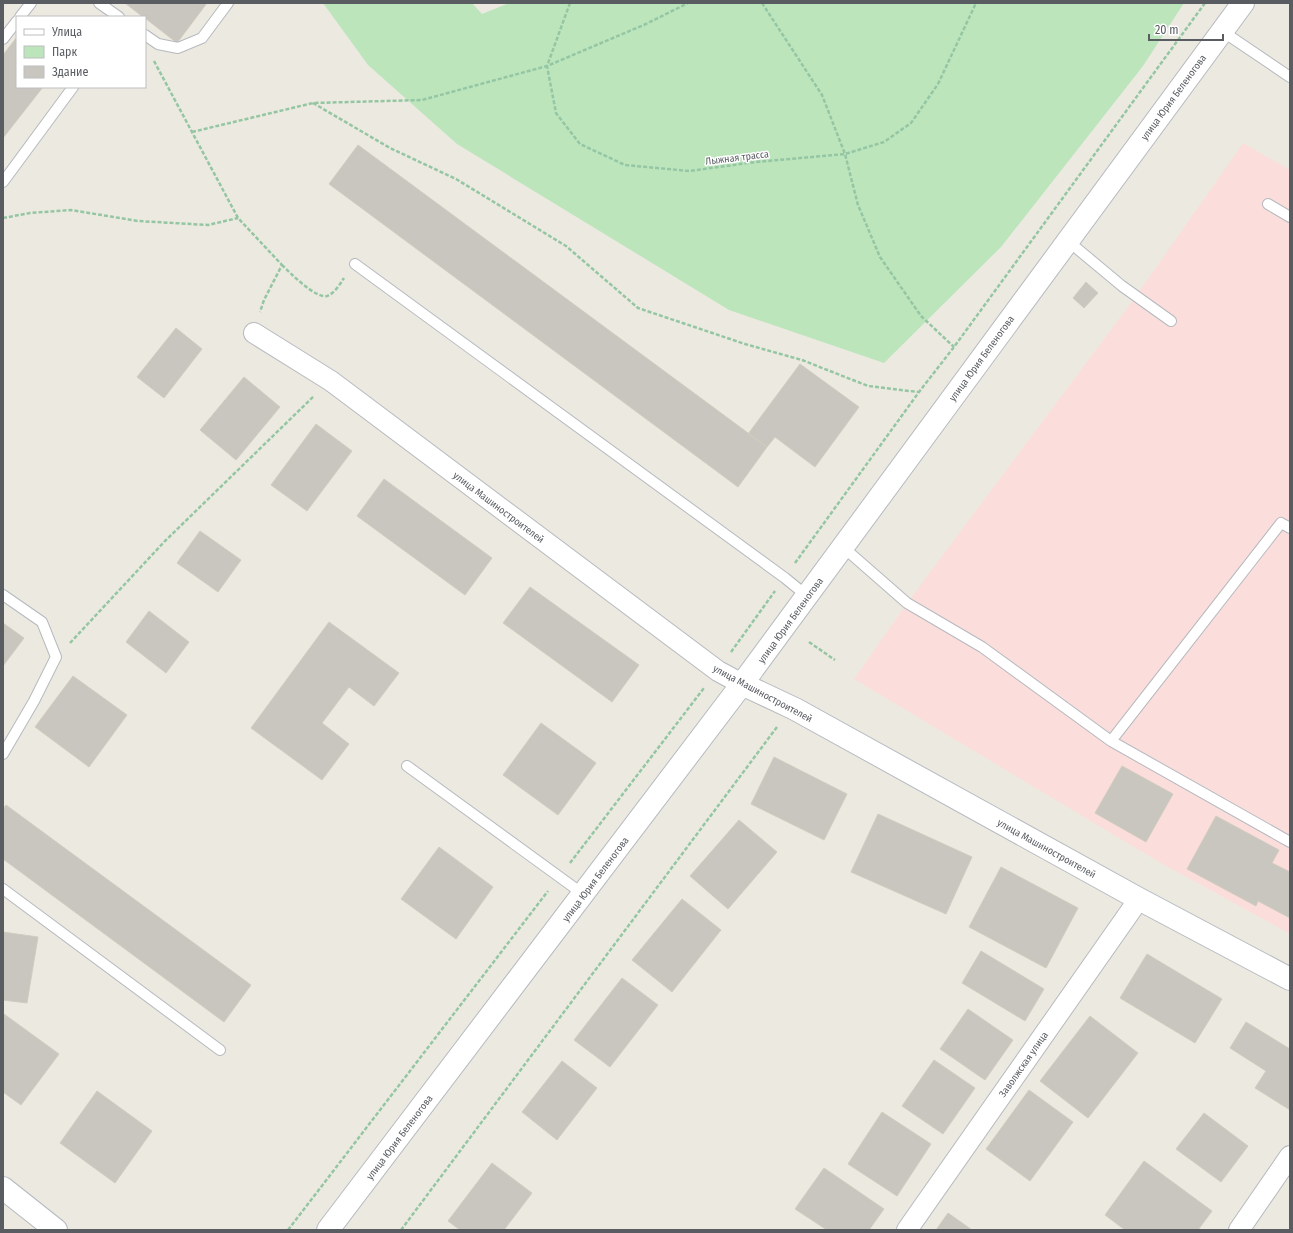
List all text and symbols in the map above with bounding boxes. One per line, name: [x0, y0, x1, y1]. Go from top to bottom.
legend: [16, 16, 146, 88]
scale bar: [1149, 16, 1223, 42]
text: 20 m: [1155, 23, 1179, 37]
text: Улица: [51, 25, 82, 39]
text: Парк: [52, 45, 78, 59]
street label: улица Юрия Беленогова: [1139, 52, 1209, 143]
text: Здание: [52, 65, 88, 79]
street label: Лыжная трасса: [705, 148, 770, 168]
street label: улица Юрия Беленогова: [947, 313, 1017, 404]
street label: улица Машиностроителей: [450, 470, 546, 546]
street label: улица Юрия Беленогова: [756, 575, 826, 666]
street label: улица Машиностроителей: [711, 663, 814, 725]
street label: улица Машиностроителей: [995, 817, 1098, 881]
street label: улица Юрия Беленогова: [560, 835, 632, 924]
street label: Заволжская улица: [997, 1029, 1051, 1100]
street label: улица Юрия Беленогова: [364, 1093, 436, 1182]

